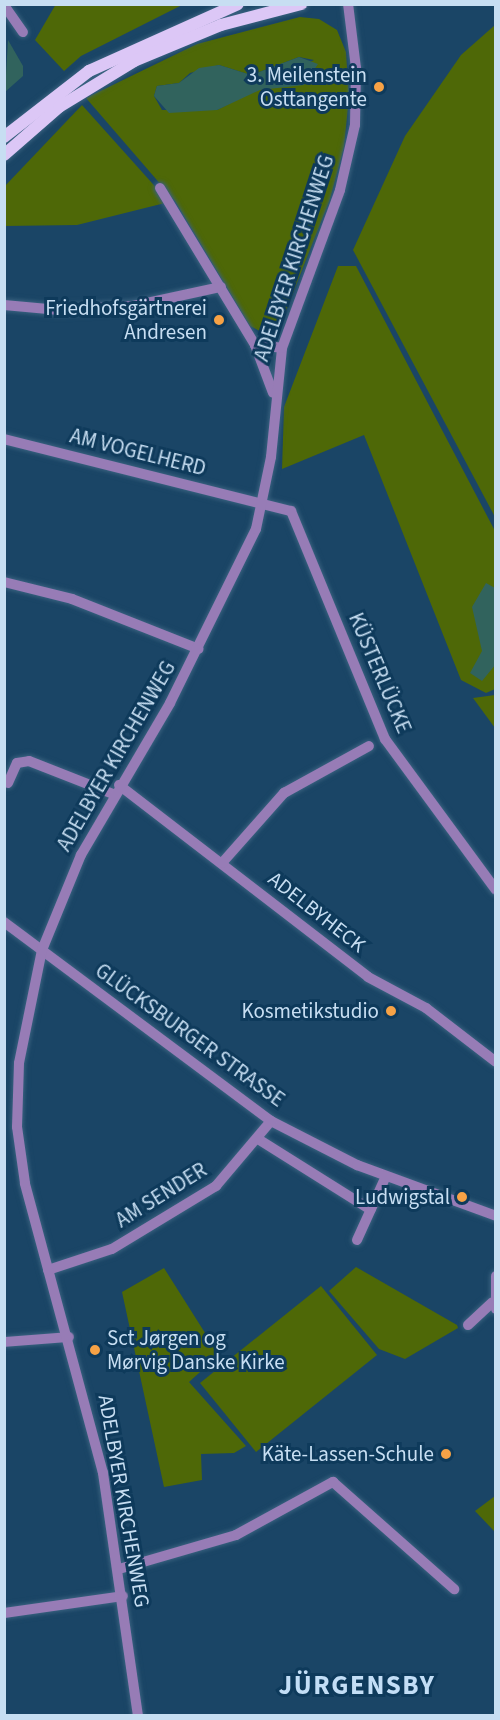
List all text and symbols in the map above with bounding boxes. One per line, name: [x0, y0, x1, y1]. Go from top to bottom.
place label: 3. Meilenstein Osttangente: [247, 62, 367, 112]
marker: 3. Meilenstein Osttangente: [372, 80, 386, 94]
street label: ADELBYER KIRCHENWEG: [249, 152, 339, 364]
place label: Friedhofsgärtnerei Andresen: [45, 295, 207, 345]
marker: Friedhofsgärtnerei Andresen: [212, 313, 226, 327]
street label: AM VOGELHERD: [67, 423, 209, 481]
street label: KÜSTERLÜCKE: [343, 609, 417, 737]
street label: ADELBYER KIRCHENWEG: [51, 656, 181, 856]
street label: ADELBYHECK: [263, 866, 371, 958]
street label: GLÜCKSBURGER STRASSE: [90, 958, 290, 1112]
place label: Kosmetikstudio: [241, 998, 379, 1024]
marker: Kosmetikstudio: [384, 1004, 398, 1018]
street label: AM SENDER: [111, 1157, 211, 1233]
place label: Ludwigstal: [355, 1184, 450, 1210]
marker: Ludwigstal: [455, 1190, 469, 1204]
place label: Sct Jørgen og Mørvig Danske Kirke: [107, 1325, 285, 1375]
marker: Sct Jørgen og Mørvig Danske Kirke: [88, 1343, 102, 1357]
street label: ADELBYER KIRCHENWEG: [93, 1393, 155, 1609]
place label: Käte-Lassen-Schule: [262, 1441, 434, 1467]
marker: Käte-Lassen-Schule: [439, 1447, 453, 1461]
district label: JÜRGENSBY: [279, 1670, 435, 1702]

